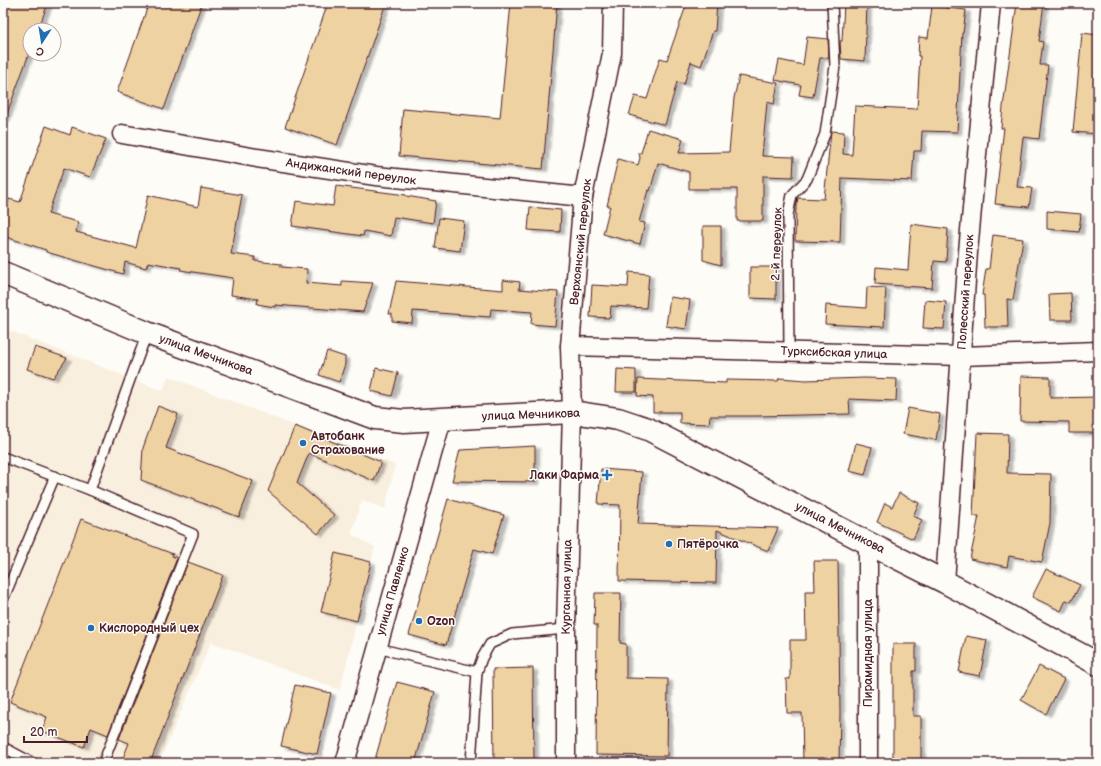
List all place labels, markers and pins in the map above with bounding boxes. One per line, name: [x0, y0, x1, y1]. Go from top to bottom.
place label: Автобанк Страхование: [310, 429, 385, 458]
marker: Автобанк Страхование: [298, 438, 308, 448]
place label: Лаки Фарма: [528, 468, 600, 483]
marker: Лаки Фарма: [602, 470, 612, 480]
place label: Пятёрочка: [677, 537, 740, 552]
marker: Пятёрочка: [664, 539, 674, 549]
place label: Ozon: [427, 614, 455, 629]
marker: Ozon: [414, 616, 424, 626]
place label: Кислородный цех: [99, 621, 200, 636]
marker: Кислородный цех: [86, 623, 96, 633]

